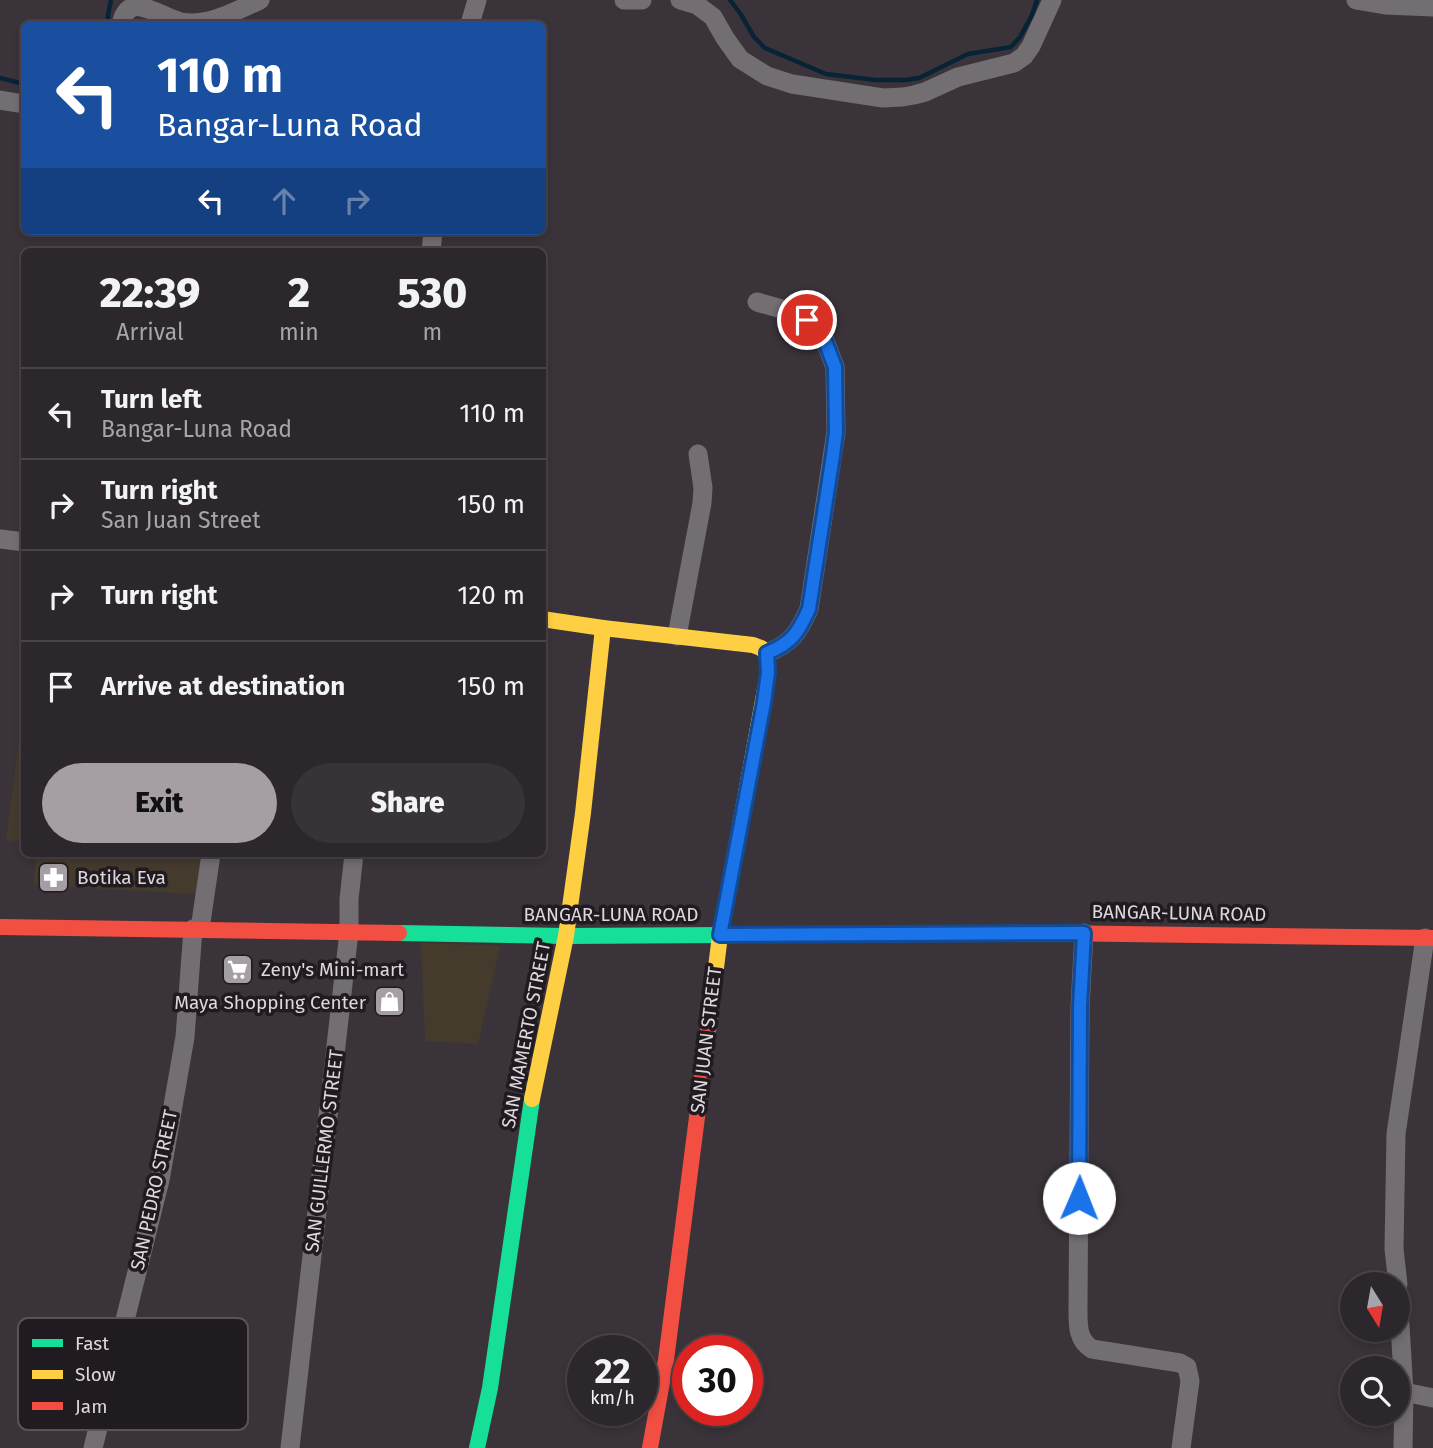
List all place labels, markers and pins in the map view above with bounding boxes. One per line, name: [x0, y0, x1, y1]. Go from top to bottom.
pin: [777, 290, 837, 350]
pharmacy icon: Botika Eva: [37, 860, 71, 894]
place label: Botika Eva: [77, 866, 166, 889]
supermarket icon: Zeny's Mini-mart: [221, 952, 255, 986]
place label: Zeny's Mini-mart: [261, 958, 404, 981]
shop icon: Maya Shopping Center: [372, 985, 406, 1019]
place label: Maya Shopping Center: [174, 991, 367, 1014]

